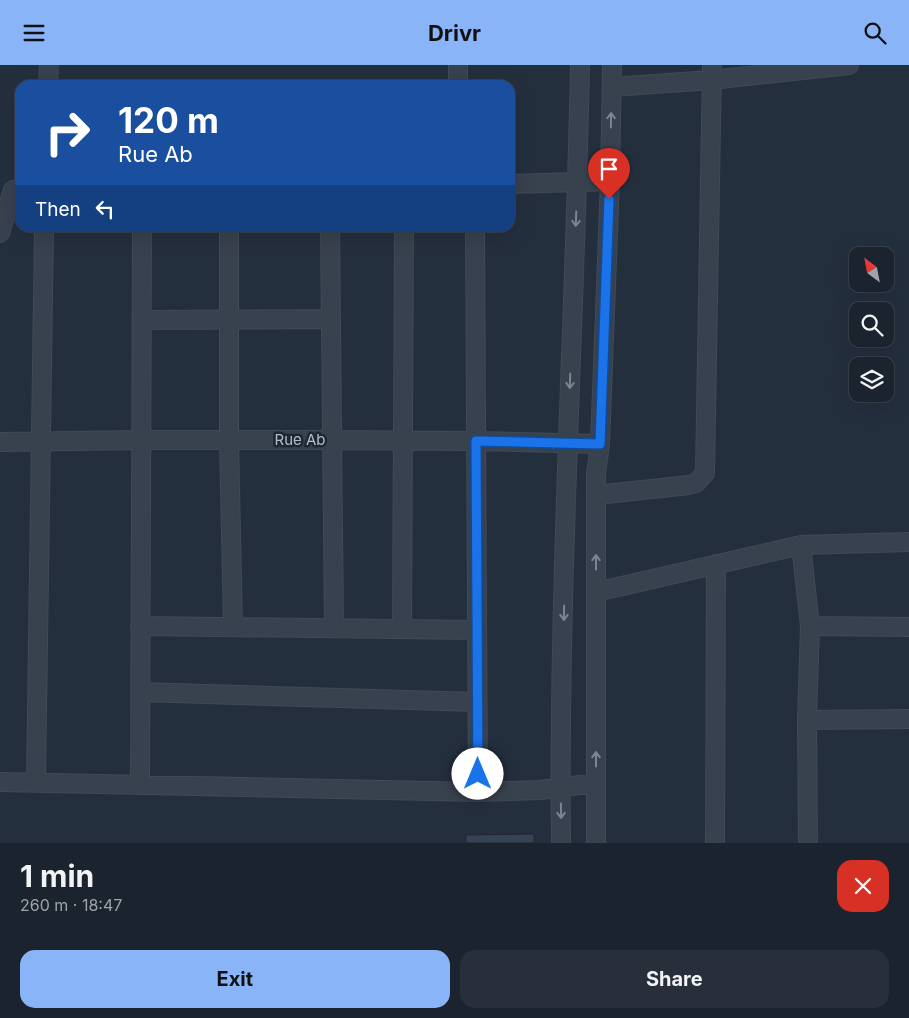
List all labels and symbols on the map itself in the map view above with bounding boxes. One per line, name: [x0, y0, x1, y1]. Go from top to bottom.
one-way arrow: [606, 112, 616, 128]
pin: [588, 148, 630, 199]
one-way arrow: [571, 210, 581, 226]
north arrow: [849, 247, 894, 293]
one-way arrow: [565, 372, 575, 389]
street label: Rue Ab: [274, 430, 326, 449]
one-way arrow: [591, 554, 601, 570]
one-way arrow: [559, 605, 568, 621]
position arrow: [451, 747, 503, 799]
one-way arrow: [591, 752, 601, 768]
one-way arrow: [556, 802, 566, 819]

